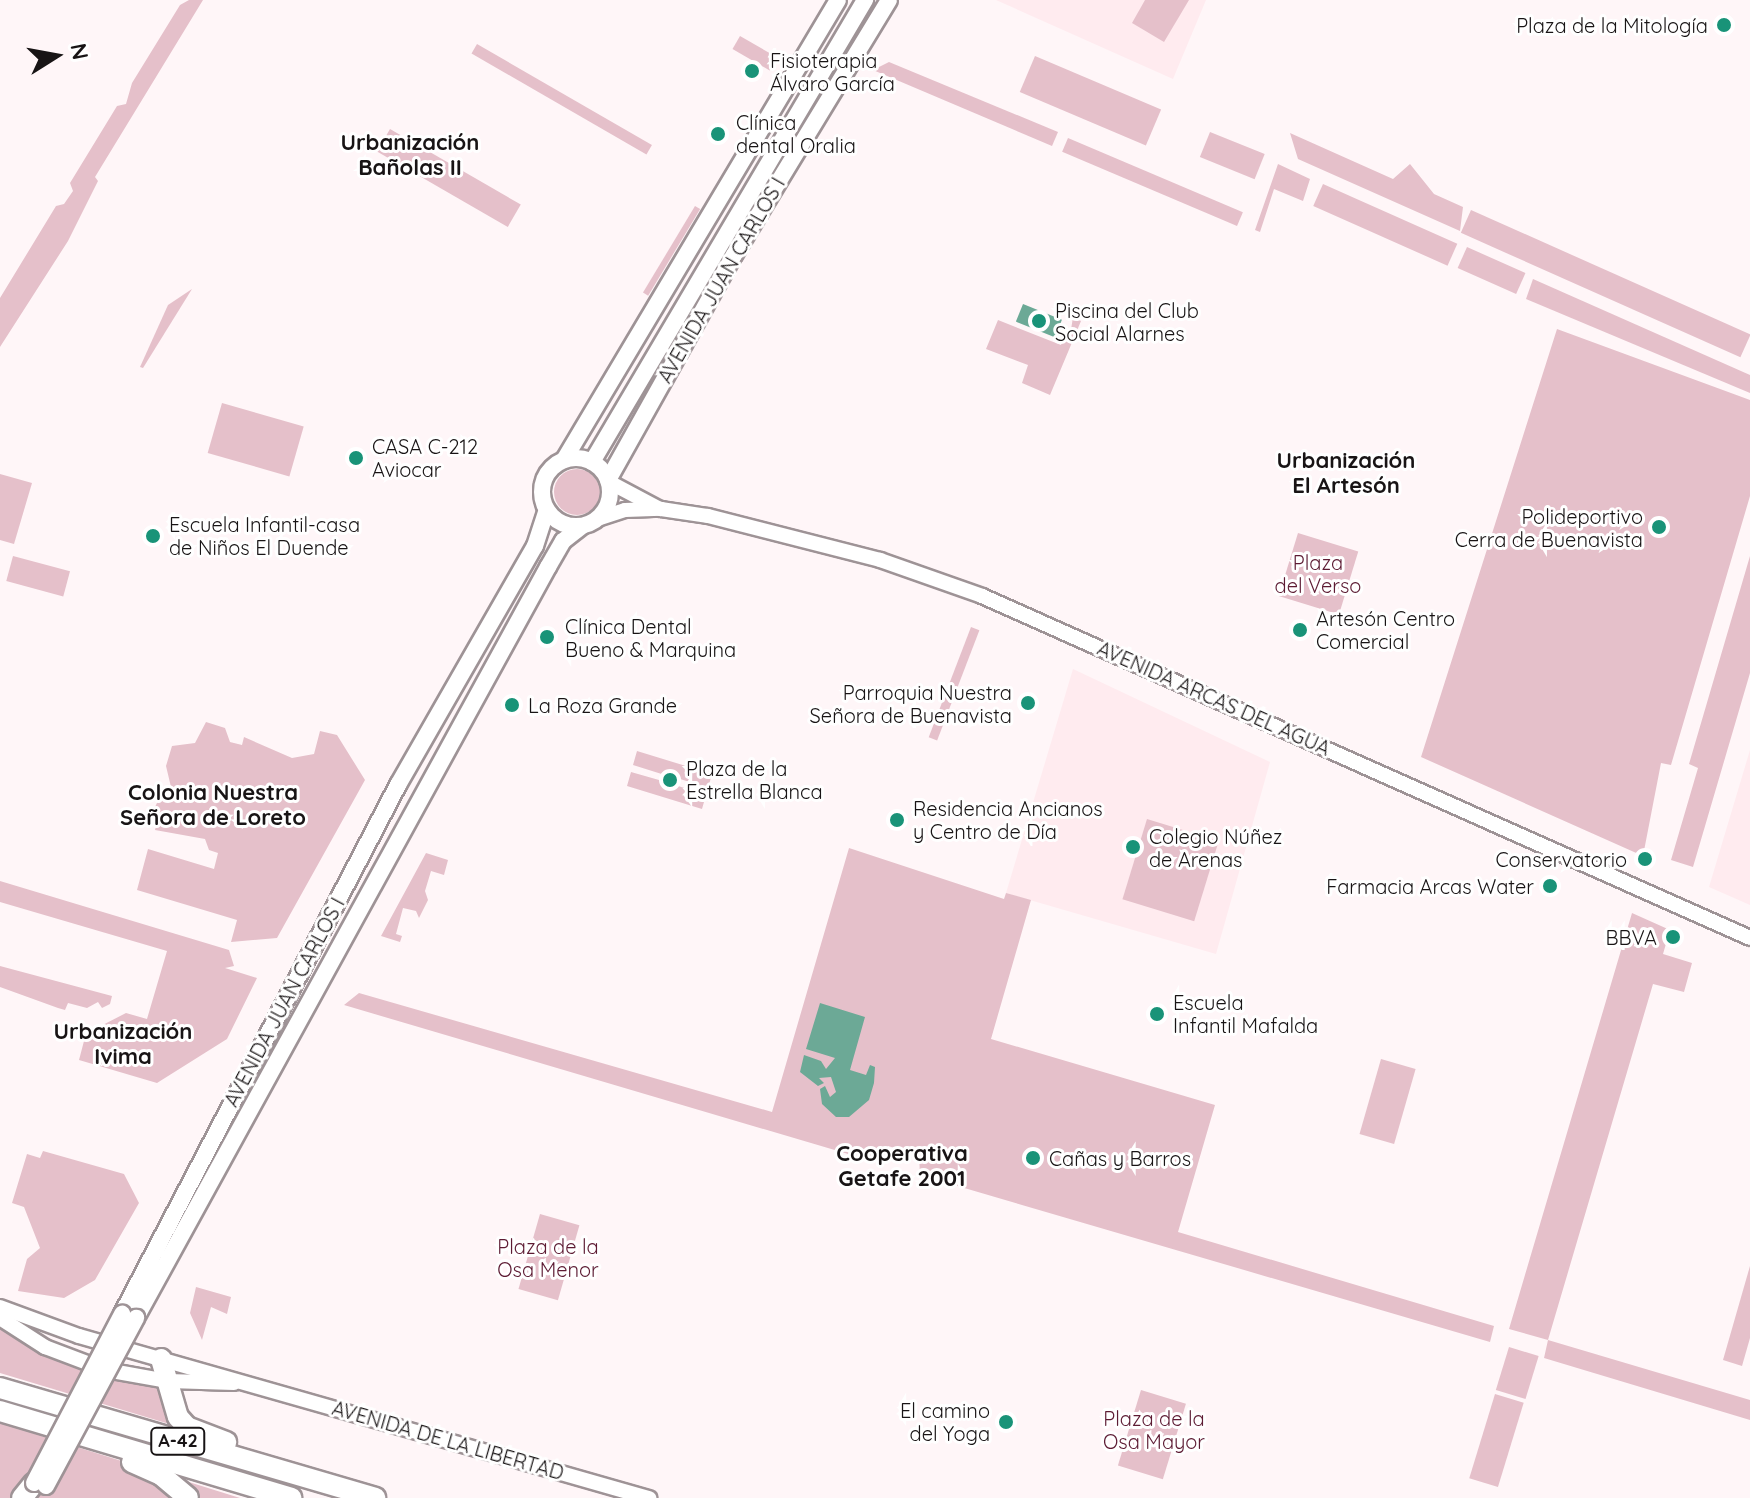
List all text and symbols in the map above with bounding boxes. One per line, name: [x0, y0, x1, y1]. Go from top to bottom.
place label: Plaza de la Mitología: [1516, 13, 1708, 37]
north arrow: [16, 16, 96, 96]
marker: Plaza de la Mitología: [1715, 16, 1733, 34]
text: N: [64, 41, 95, 62]
place label: Fisioterapia Álvaro García: [770, 48, 895, 95]
marker: Fisioterapia Álvaro García: [741, 60, 763, 82]
place label: Clínica dental Oralia: [736, 110, 856, 157]
marker: Clínica dental Oralia: [707, 123, 729, 145]
district label: Urbanización Bañolas II: [341, 129, 479, 180]
street label: AVENIDA JUAN CARLOS I: [652, 173, 790, 387]
place label: Piscina del Club Social Alarnes: [1055, 298, 1199, 345]
marker: Piscina del Club Social Alarnes: [1030, 312, 1048, 330]
place label: CASA C-212 Aviocar: [372, 434, 478, 481]
district label: Urbanización El Artesón: [1277, 447, 1415, 498]
marker: CASA C-212 Aviocar: [347, 449, 365, 467]
place label: Polideportivo Cerra de Buenavista: [1455, 504, 1643, 551]
place label: Escuela Infantil-casa de Niños El Duende: [169, 512, 360, 559]
marker: Polideportivo Cerra de Buenavista: [1650, 518, 1668, 536]
marker: Escuela Infantil-casa de Niños El Duende: [144, 527, 162, 545]
park label: Plaza del Verso: [1275, 550, 1361, 597]
place label: Artesón Centro Comercial: [1316, 606, 1455, 653]
place label: Clínica Dental Bueno & Marquina: [565, 614, 736, 661]
marker: Artesón Centro Comercial: [1291, 621, 1309, 639]
marker: Clínica Dental Bueno & Marquina: [536, 626, 558, 648]
street label: AVENIDA ARCAS DEL AGUA: [1094, 636, 1334, 760]
place label: Parroquia Nuestra Señora de Buenavista: [810, 680, 1012, 727]
place label: La Roza Grande: [528, 693, 677, 717]
marker: Parroquia Nuestra Señora de Buenavista: [1019, 694, 1037, 712]
marker: La Roza Grande: [503, 696, 521, 714]
place label: Plaza de la Estrella Blanca: [686, 756, 823, 803]
marker: Plaza de la Estrella Blanca: [661, 771, 679, 789]
district label: Colonia Nuestra Señora de Loreto: [120, 779, 306, 830]
place label: Residencia Ancianos y Centro de Día: [913, 796, 1103, 843]
marker: Residencia Ancianos y Centro de Día: [888, 811, 906, 829]
place label: Colegio Núñez de Arenas: [1149, 824, 1282, 871]
marker: Colegio Núñez de Arenas: [1124, 838, 1142, 856]
place label: Conservatorio: [1495, 847, 1627, 871]
marker: Conservatorio: [1634, 848, 1656, 870]
place label: Farmacia Arcas Water: [1326, 874, 1534, 898]
marker: Farmacia Arcas Water: [1541, 877, 1559, 895]
street label: AVENIDA JUAN CARLOS I: [219, 893, 349, 1111]
place label: BBVA: [1606, 925, 1657, 949]
marker: BBVA: [1664, 928, 1682, 946]
place label: Escuela Infantil Mafalda: [1173, 990, 1318, 1037]
marker: Escuela Infantil Mafalda: [1148, 1005, 1166, 1023]
district label: Urbanización Ivima: [54, 1018, 192, 1070]
district label: Cooperativa Getafe 2001: [836, 1140, 968, 1192]
place label: Cañas y Barros: [1049, 1146, 1191, 1170]
marker: Cañas y Barros: [1024, 1149, 1042, 1167]
park label: Plaza de la Osa Menor: [497, 1234, 599, 1281]
street label: AVENIDA DE LA LIBERTAD: [329, 1395, 567, 1485]
place label: El camino del Yoga: [900, 1398, 990, 1445]
park label: Plaza de la Osa Mayor: [1103, 1407, 1205, 1454]
marker: El camino del Yoga: [997, 1413, 1015, 1431]
road number: A-42: [150, 1427, 206, 1455]

